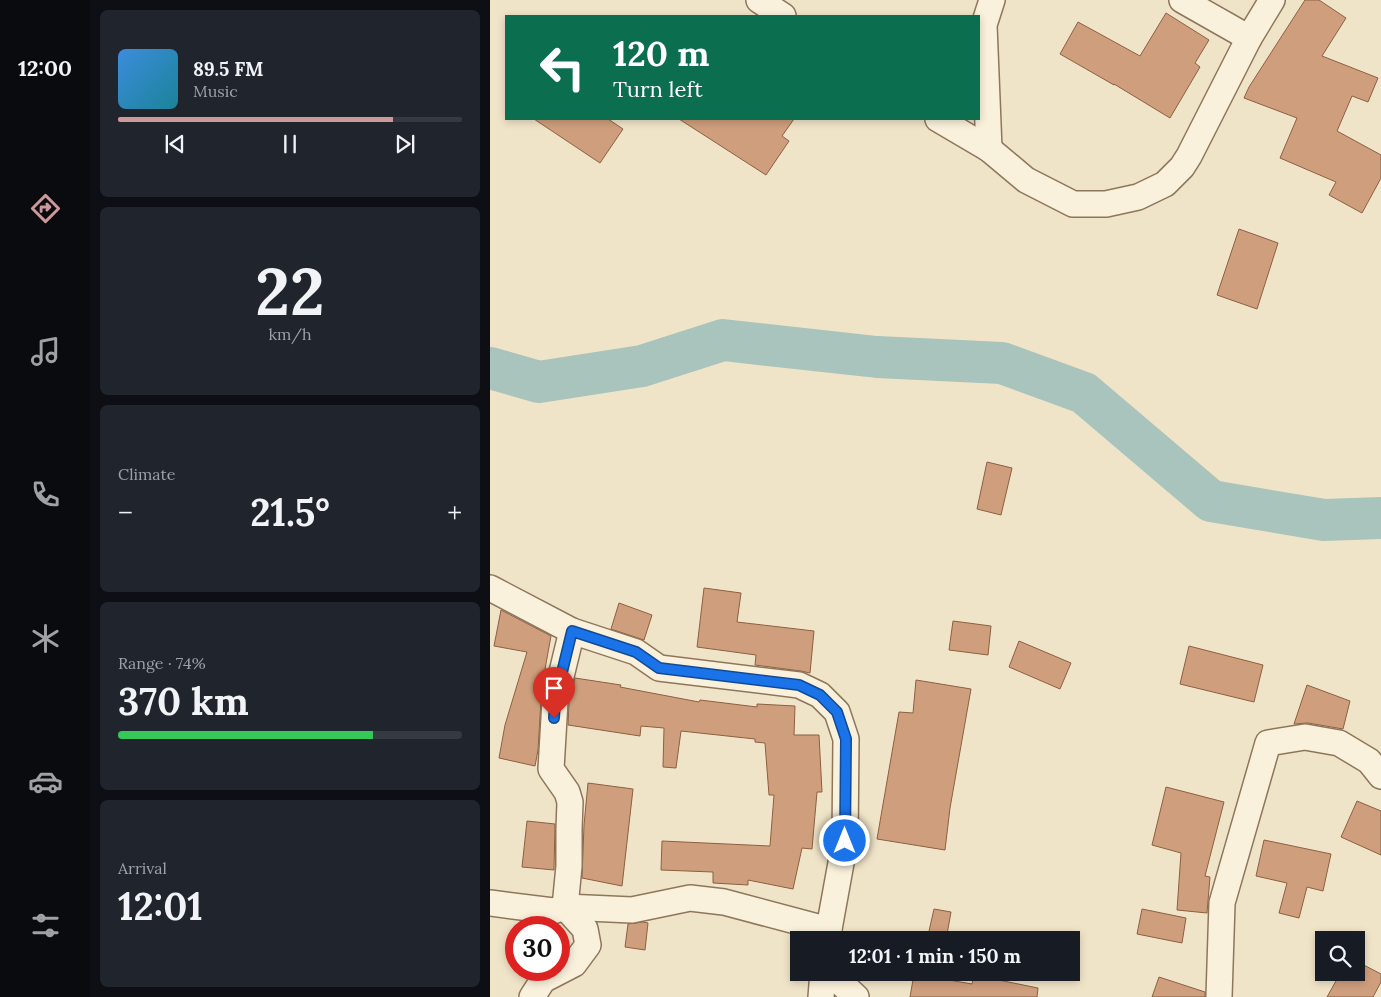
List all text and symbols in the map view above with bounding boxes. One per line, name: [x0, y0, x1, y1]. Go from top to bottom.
text: 120 m: [613, 31, 710, 76]
icon: left: [530, 35, 595, 100]
text: 12:00: [18, 54, 72, 82]
text: 89.5 FM: [193, 57, 264, 81]
text: Turn left: [613, 75, 703, 103]
text: Music: [193, 81, 238, 101]
icon: previous: [161, 130, 189, 158]
icon: pause: [276, 130, 304, 158]
icon: next: [391, 130, 419, 158]
icon: directions: [28, 191, 63, 226]
text: 22: [255, 250, 325, 333]
text: km/h: [268, 324, 312, 344]
icon: music: [28, 334, 63, 369]
text: Climate: [118, 464, 175, 484]
icon: phone: [28, 477, 63, 512]
text: 21.5°: [250, 488, 330, 536]
text: −: [118, 495, 133, 531]
text: +: [447, 495, 462, 531]
icon: climate: [28, 621, 63, 656]
text: Range · 74%: [118, 653, 206, 673]
pin: [533, 667, 575, 718]
icon: arrive: [540, 674, 568, 702]
text: 370 km: [118, 677, 249, 725]
icon: car: [28, 764, 63, 799]
position arrow: [818, 814, 870, 866]
text: Arrival: [118, 858, 167, 878]
text: 12:01: [118, 882, 203, 930]
icon: filters: [28, 908, 63, 943]
speed limit sign: 30: [505, 916, 570, 981]
map controls: [1315, 931, 1365, 981]
button: search: [1315, 931, 1365, 981]
text: 12:01 · 1 min · 150 m: [849, 944, 1021, 968]

